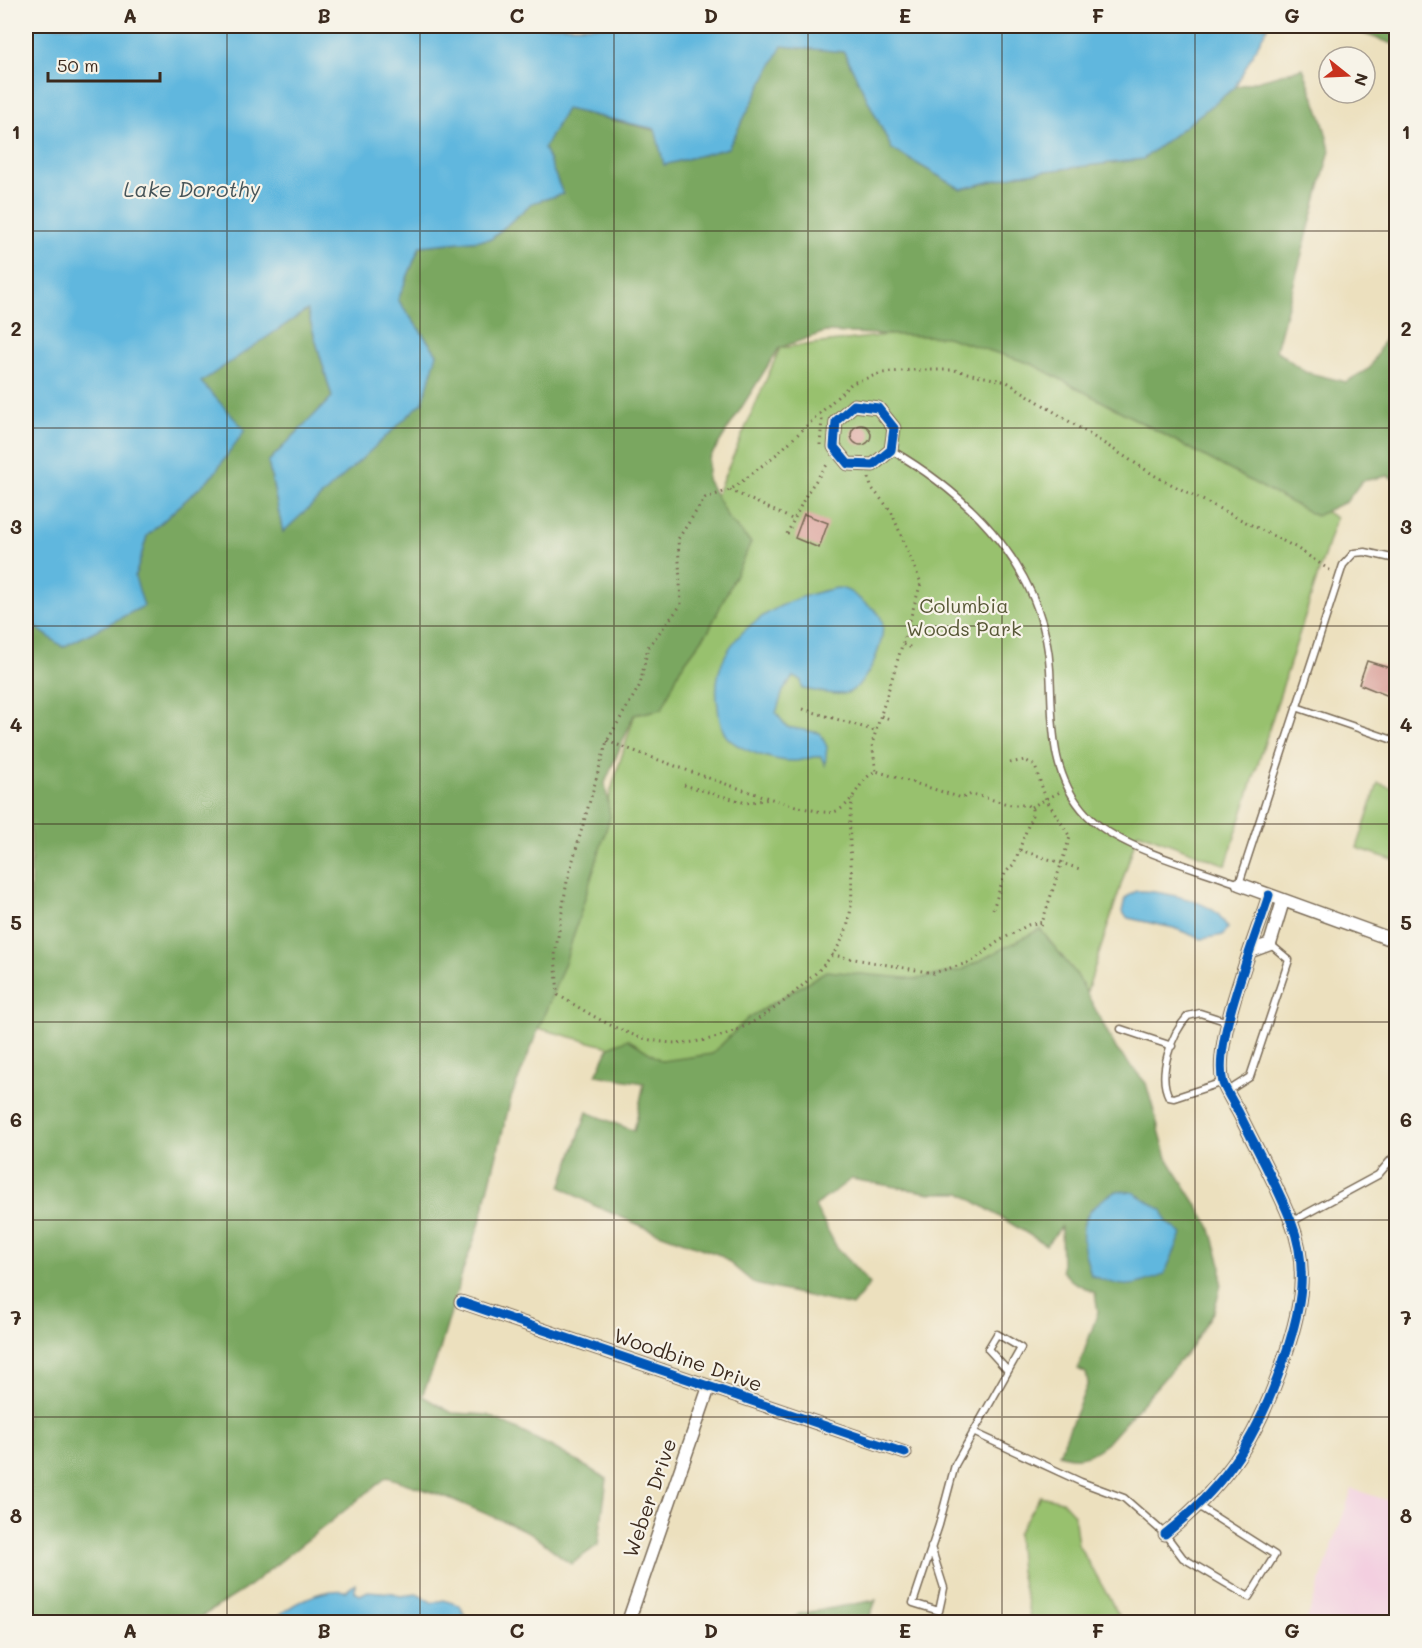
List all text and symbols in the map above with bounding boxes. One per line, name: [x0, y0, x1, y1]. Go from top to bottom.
text: A: [123, 2, 137, 28]
text: B: [317, 2, 331, 28]
text: C: [510, 2, 525, 28]
text: D: [704, 2, 718, 28]
text: E: [899, 2, 911, 28]
text: F: [1092, 2, 1105, 28]
text: G: [1284, 2, 1300, 28]
scale bar: [48, 45, 160, 83]
north arrow: [1317, 45, 1377, 105]
text: 50 m: [57, 53, 99, 77]
text: N: [1350, 71, 1374, 89]
text: 1: [12, 118, 20, 144]
text: 1: [1402, 118, 1410, 144]
water label: Lake Dorothy: [124, 175, 260, 202]
text: 2: [10, 315, 22, 341]
text: 2: [1400, 315, 1412, 341]
text: 3: [10, 513, 22, 539]
text: 3: [1400, 513, 1412, 539]
park label: Columbia Woods Park: [906, 592, 1022, 641]
text: 4: [10, 711, 23, 737]
text: 4: [1400, 711, 1413, 737]
text: 5: [10, 909, 22, 935]
text: 5: [1400, 909, 1412, 935]
text: 6: [10, 1106, 22, 1132]
text: 6: [1400, 1106, 1412, 1132]
text: 7: [10, 1304, 22, 1330]
text: 7: [1400, 1304, 1412, 1330]
street label: Woodbine Drive: [611, 1321, 766, 1397]
street label: Weber Drive: [617, 1435, 682, 1561]
text: 8: [10, 1502, 22, 1528]
text: 8: [1400, 1502, 1412, 1528]
text: A: [123, 1617, 137, 1643]
text: B: [317, 1617, 331, 1643]
text: C: [510, 1617, 525, 1643]
text: D: [704, 1617, 718, 1643]
text: E: [899, 1617, 911, 1643]
text: F: [1092, 1617, 1105, 1643]
text: G: [1284, 1617, 1300, 1643]

